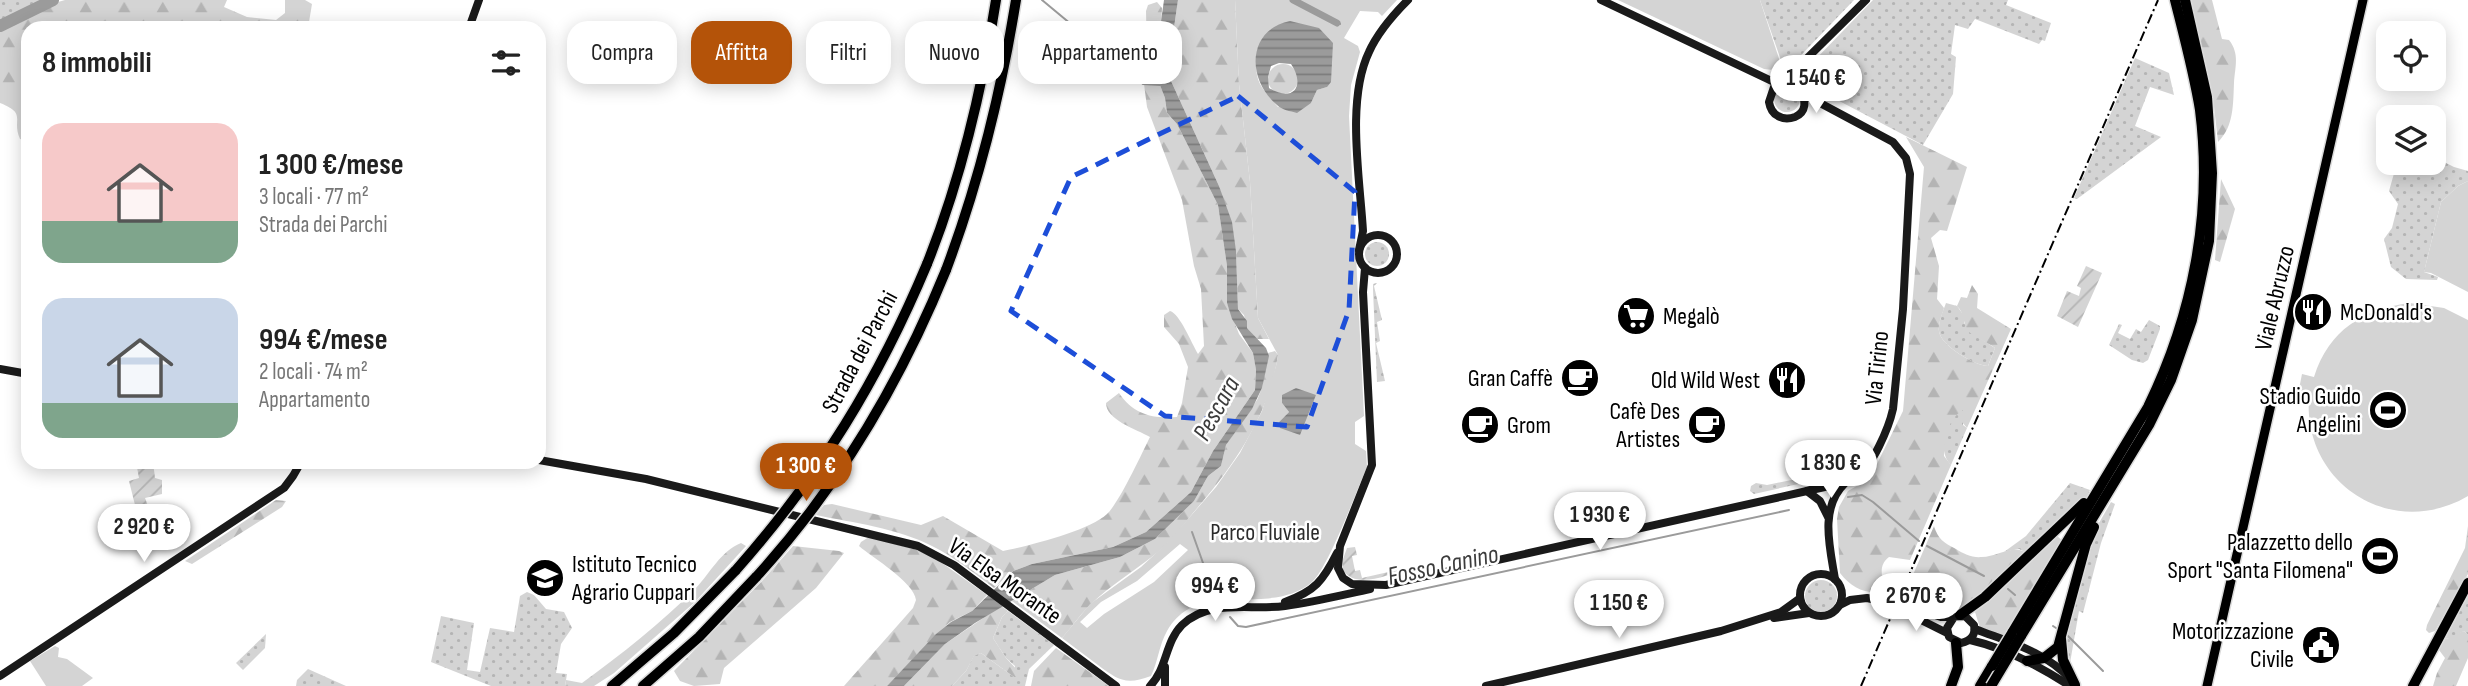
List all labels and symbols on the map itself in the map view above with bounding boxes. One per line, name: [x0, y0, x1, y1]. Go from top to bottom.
pin: 1 540 €: [1751, 55, 1881, 115]
street label: Viale Abruzzo: [2249, 243, 2301, 353]
street label: Strada dei Parchi: [816, 286, 904, 418]
restaurant icon: McDonald's: [2292, 291, 2334, 333]
supermarket icon: Megalò: [1615, 295, 1657, 337]
place label: McDonald's: [2340, 298, 2432, 327]
place label: Megalò: [1663, 302, 1720, 331]
street label: Via Tirino: [1859, 330, 1895, 406]
cafe icon: Gran Caffè: [1559, 357, 1601, 399]
restaurant icon: Old Wild West: [1766, 359, 1808, 401]
place label: Gran Caffè: [1468, 364, 1553, 393]
place label: Old Wild West: [1651, 366, 1760, 395]
water label: Pescara: [1187, 371, 1247, 446]
place label: Stadio Guido Angelini: [2260, 382, 2361, 439]
sports icon: Stadio Guido Angelini: [2367, 389, 2409, 431]
place label: Cafè Des Artistes: [1610, 397, 1680, 454]
cafe icon: Grom: [1459, 404, 1501, 446]
cafe icon: Cafè Des Artistes: [1686, 404, 1728, 446]
place label: Grom: [1507, 411, 1551, 440]
pin: 1 830 €: [1766, 440, 1896, 500]
pin: 1 300 €: [741, 444, 871, 503]
pin: 1 930 €: [1535, 492, 1665, 552]
pin: 2 920 €: [79, 504, 209, 564]
park label: Parco Fluviale: [1210, 518, 1320, 547]
place label: Palazzetto dello Sport "Santa Filomena": [2167, 528, 2353, 585]
street label: Via Elsa Morante: [943, 531, 1067, 631]
sports icon: Palazzetto dello Sport "Santa Filomena": [2359, 535, 2401, 577]
water label: Fosso Canino: [1385, 539, 1502, 593]
place label: Istituto Tecnico Agrario Cuppari: [571, 550, 697, 607]
school or university icon: Istituto Tecnico Agrario Cuppari: [524, 557, 566, 599]
pin: 994 €: [1166, 564, 1264, 623]
pin: 2 670 €: [1851, 574, 1981, 633]
pin: 1 150 €: [1554, 580, 1684, 640]
place label: Motorizzazione Civile: [2172, 617, 2294, 674]
public building icon: Motorizzazione Civile: [2300, 624, 2342, 666]

